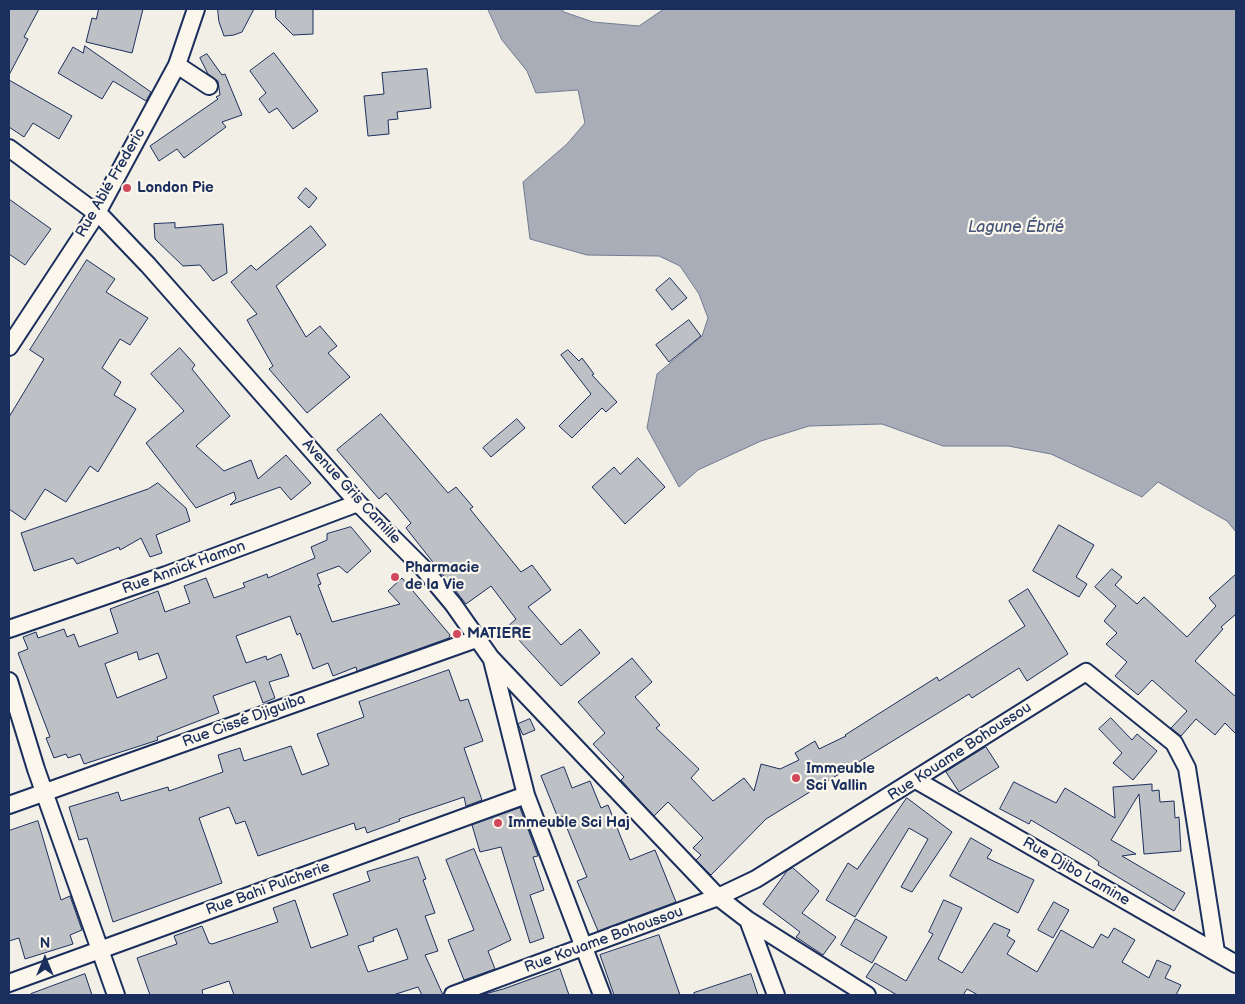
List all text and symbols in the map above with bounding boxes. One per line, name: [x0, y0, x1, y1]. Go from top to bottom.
street label: Rue Ablé Frederic: [72, 125, 150, 241]
place label: London Pie: [137, 179, 214, 197]
marker: London Pie: [121, 182, 133, 194]
water label: Lagune Ébrié: [968, 218, 1064, 238]
street label: Avenue Gris Camille: [298, 436, 404, 548]
street label: Rue Annick Hamon: [120, 537, 248, 599]
place label: Pharmacie de la Vie: [405, 559, 479, 594]
marker: Pharmacie de la Vie: [389, 571, 401, 583]
place label: MATIERE: [467, 625, 531, 643]
marker: MATIERE: [451, 628, 463, 640]
street label: Rue Cissé Djiguiba: [180, 690, 308, 752]
street label: Rue Kouame Bohoussou: [885, 699, 1035, 805]
place label: Immeuble Sci Vallin: [806, 760, 875, 795]
marker: Immeuble Sci Vallin: [790, 772, 802, 784]
place label: Immeuble Sci Haj: [508, 814, 630, 832]
marker: Immeuble Sci Haj: [492, 817, 504, 829]
street label: Rue Djibo Lamine: [1019, 834, 1133, 910]
street label: Rue Bahi Pulcherie: [204, 858, 332, 920]
street label: Rue Kouame Bohoussou: [522, 903, 686, 977]
north arrow: [20, 934, 70, 984]
text: N: [40, 935, 50, 952]

